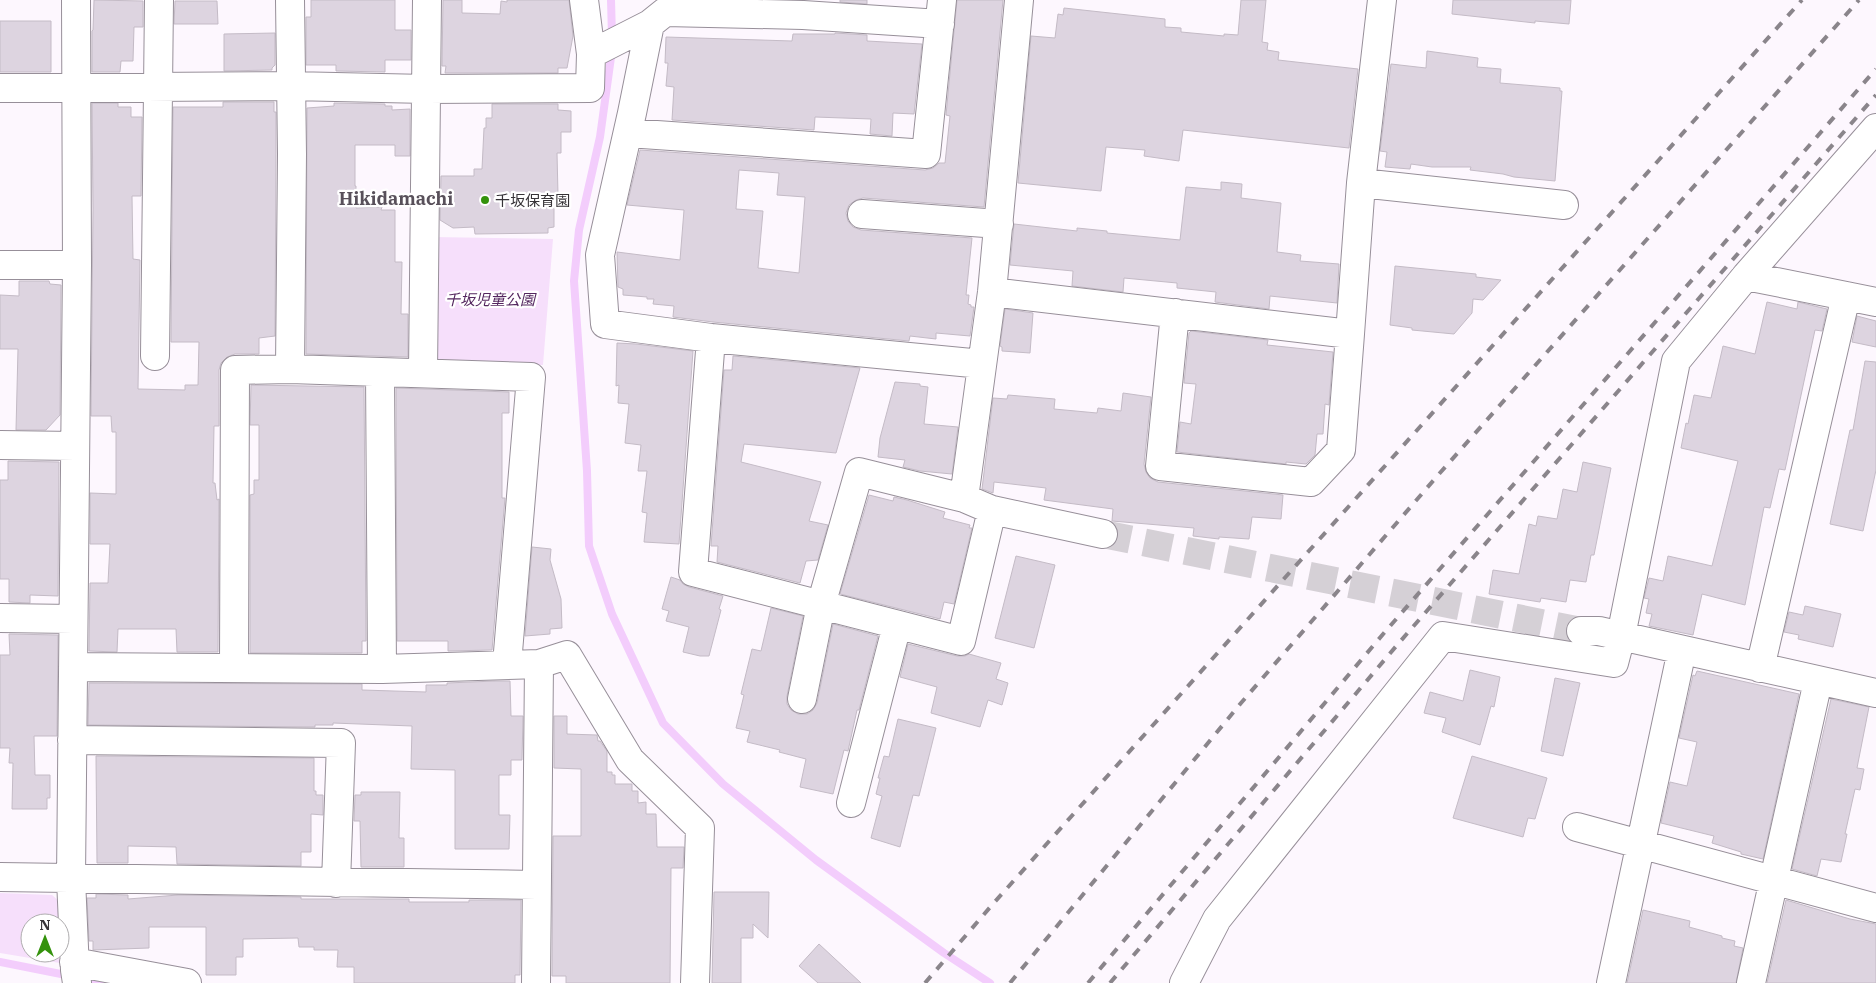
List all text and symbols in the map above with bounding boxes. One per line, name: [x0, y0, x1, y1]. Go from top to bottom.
district label: Hikidamachi: [339, 187, 453, 210]
place label: 千坂保育園: [495, 191, 570, 210]
marker: 千坂保育園: [479, 194, 491, 206]
park label: 千坂児童公園: [445, 290, 537, 309]
north arrow: [20, 913, 70, 963]
text: N: [39, 916, 51, 934]

